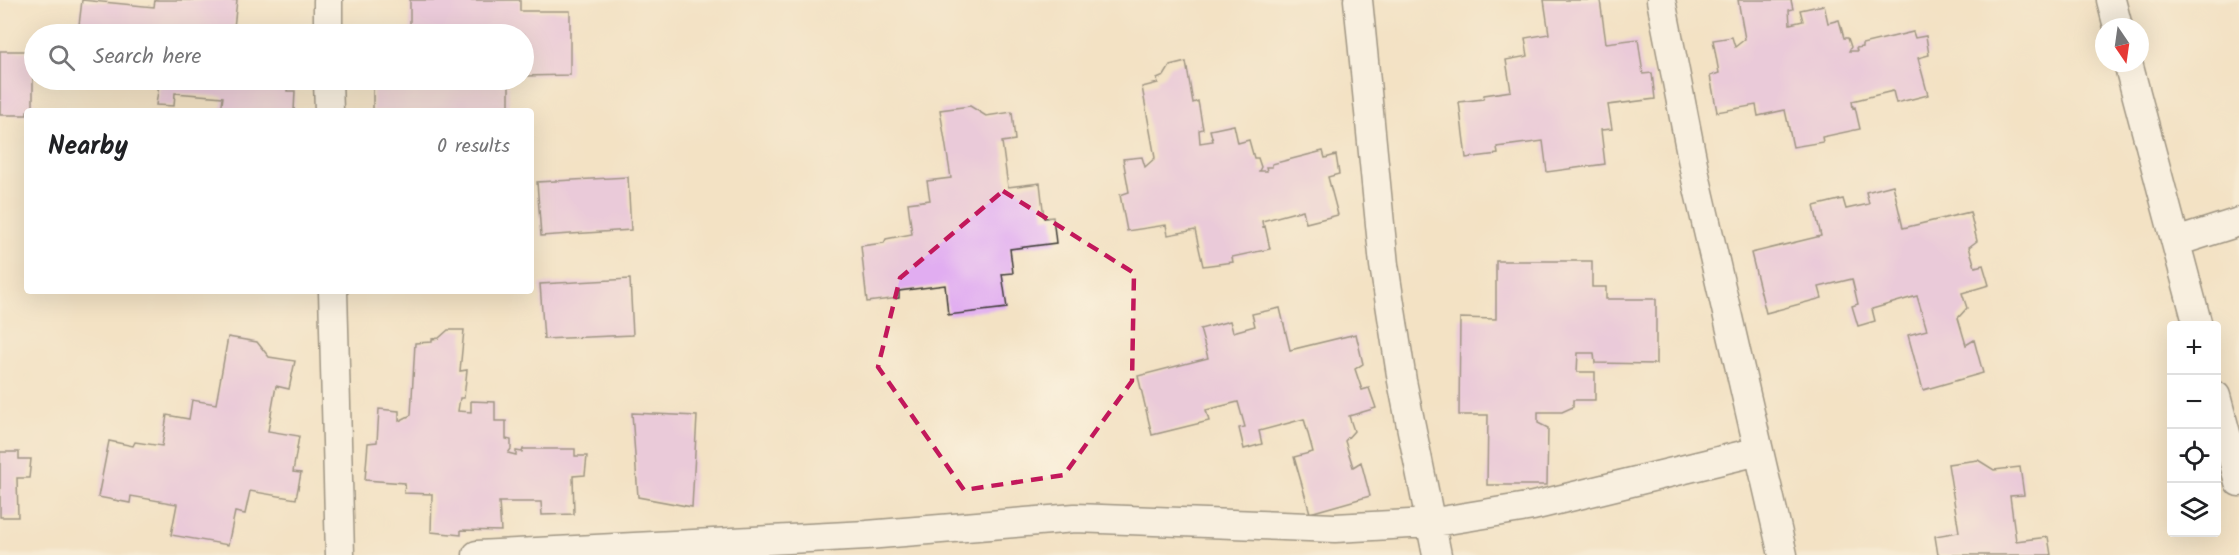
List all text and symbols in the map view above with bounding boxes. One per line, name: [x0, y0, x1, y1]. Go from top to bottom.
north arrow: [2095, 18, 2149, 72]
search box: [24, 24, 534, 90]
text: Search here: [93, 40, 201, 75]
icon: search: [45, 41, 78, 74]
text: Nearby: [48, 126, 128, 168]
text: 0 results: [437, 131, 510, 163]
map controls: [2167, 321, 2221, 537]
button: +: [2167, 321, 2221, 375]
button: −: [2167, 375, 2221, 429]
button: locate: [2167, 429, 2221, 483]
button: layers: [2167, 483, 2221, 537]

